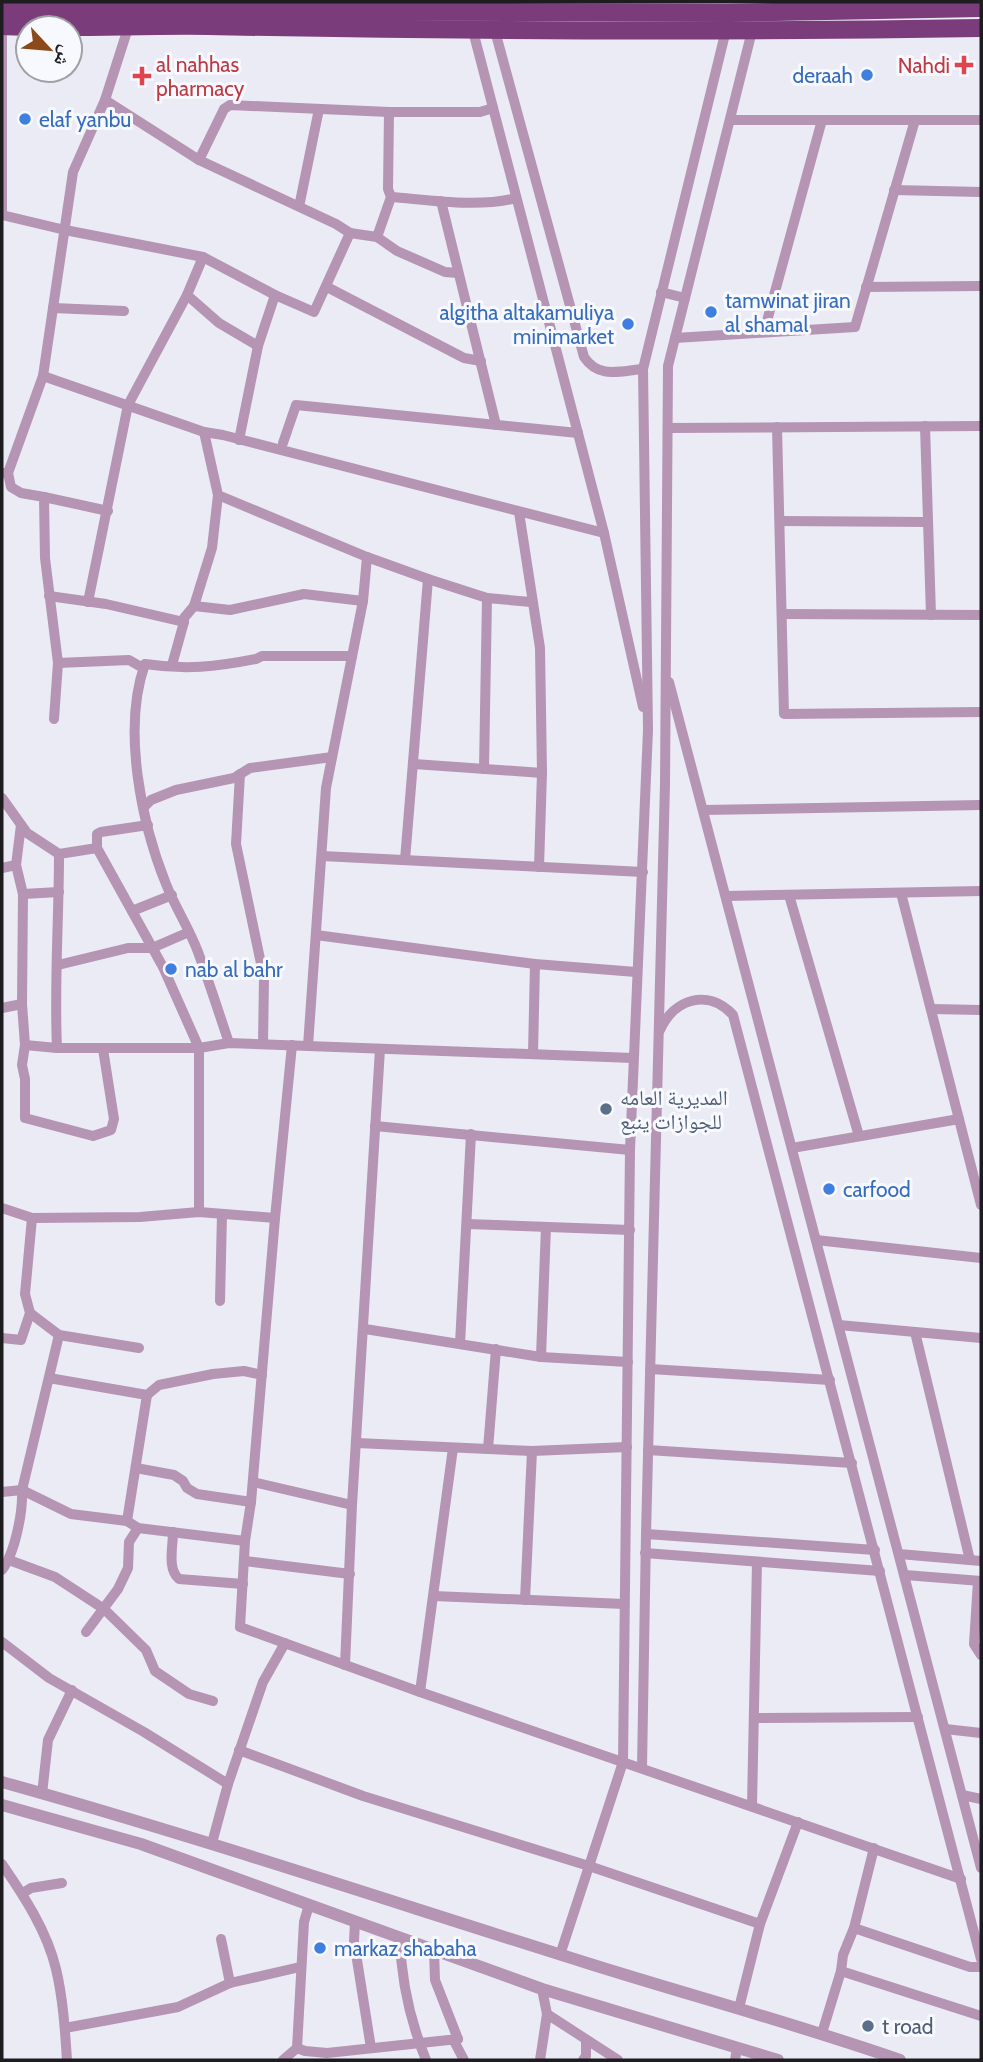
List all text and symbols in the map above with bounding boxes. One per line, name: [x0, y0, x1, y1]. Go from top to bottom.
north arrow: [14, 14, 84, 84]
text: ش: [49, 42, 79, 70]
place label: al nahhas pharmacy: [156, 52, 245, 101]
place label: Nahdi: [898, 53, 950, 78]
marker: Nahdi: [956, 57, 972, 73]
place label: deraah: [793, 63, 853, 88]
marker: deraah: [859, 67, 875, 83]
marker: al nahhas pharmacy: [134, 68, 150, 84]
place label: elaf yanbu: [39, 107, 131, 132]
marker: elaf yanbu: [17, 111, 33, 127]
place label: tamwinat jiran al shamal: [725, 288, 851, 337]
place label: algitha altakamuliya minimarket: [440, 300, 614, 349]
marker: tamwinat jiran al shamal: [703, 304, 719, 320]
marker: algitha altakamuliya minimarket: [620, 316, 636, 332]
place label: nab al bahr: [185, 957, 283, 982]
marker: nab al bahr: [163, 961, 179, 977]
place label: المديرية العامه للجوازات ينبع: [620, 1085, 728, 1135]
marker: المديرية العامه للجوازات ينبع: [598, 1101, 614, 1117]
place label: carfood: [843, 1177, 911, 1202]
marker: carfood: [821, 1181, 837, 1197]
place label: markaz shabaha: [334, 1936, 477, 1961]
marker: markaz shabaha: [312, 1940, 328, 1956]
place label: t road: [882, 2014, 933, 2039]
marker: t road: [860, 2018, 876, 2034]

